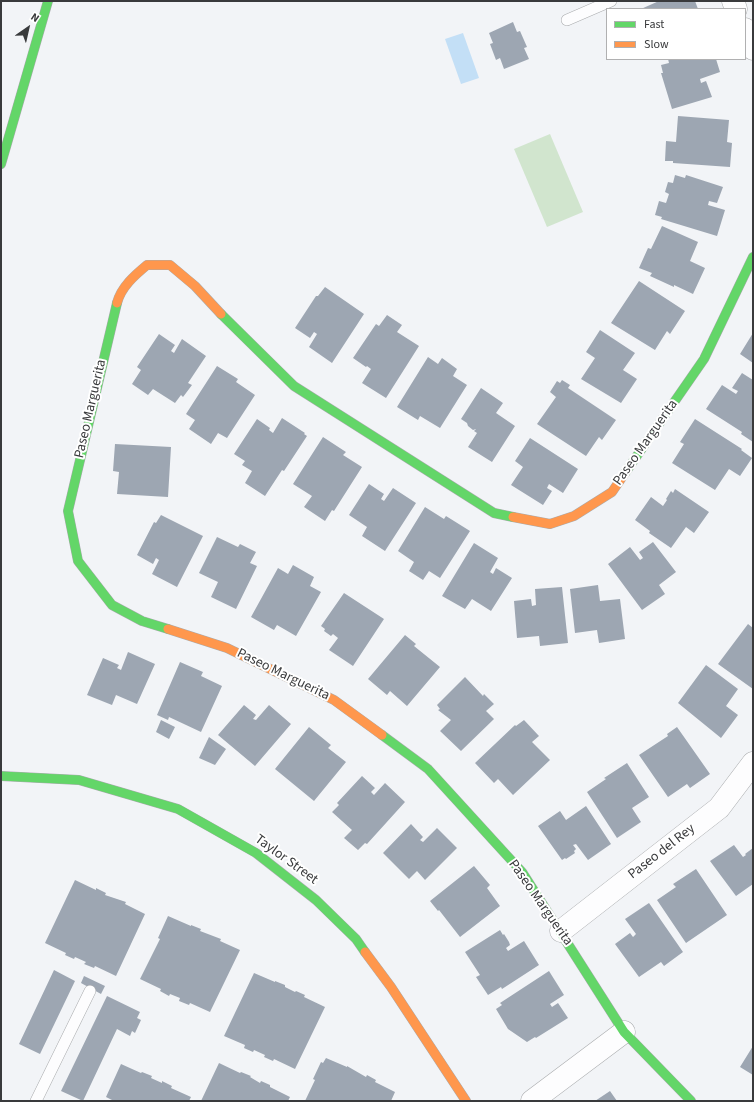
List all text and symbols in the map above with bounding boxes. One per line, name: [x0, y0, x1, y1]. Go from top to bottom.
north arrow: [8, 8, 48, 48]
legend: [606, 8, 746, 60]
text: N: [28, 9, 42, 26]
text: Fast: [644, 16, 664, 33]
text: Slow: [644, 36, 669, 53]
street label: Paseo Marguerita: [71, 358, 111, 460]
street label: Paseo Marguerita: [610, 397, 682, 489]
street label: Paseo Marguerita: [234, 645, 332, 705]
street label: Paseo del Rey: [625, 821, 699, 883]
street label: Taylor Street: [251, 831, 321, 889]
street label: Paseo Marguerita: [504, 857, 576, 949]

